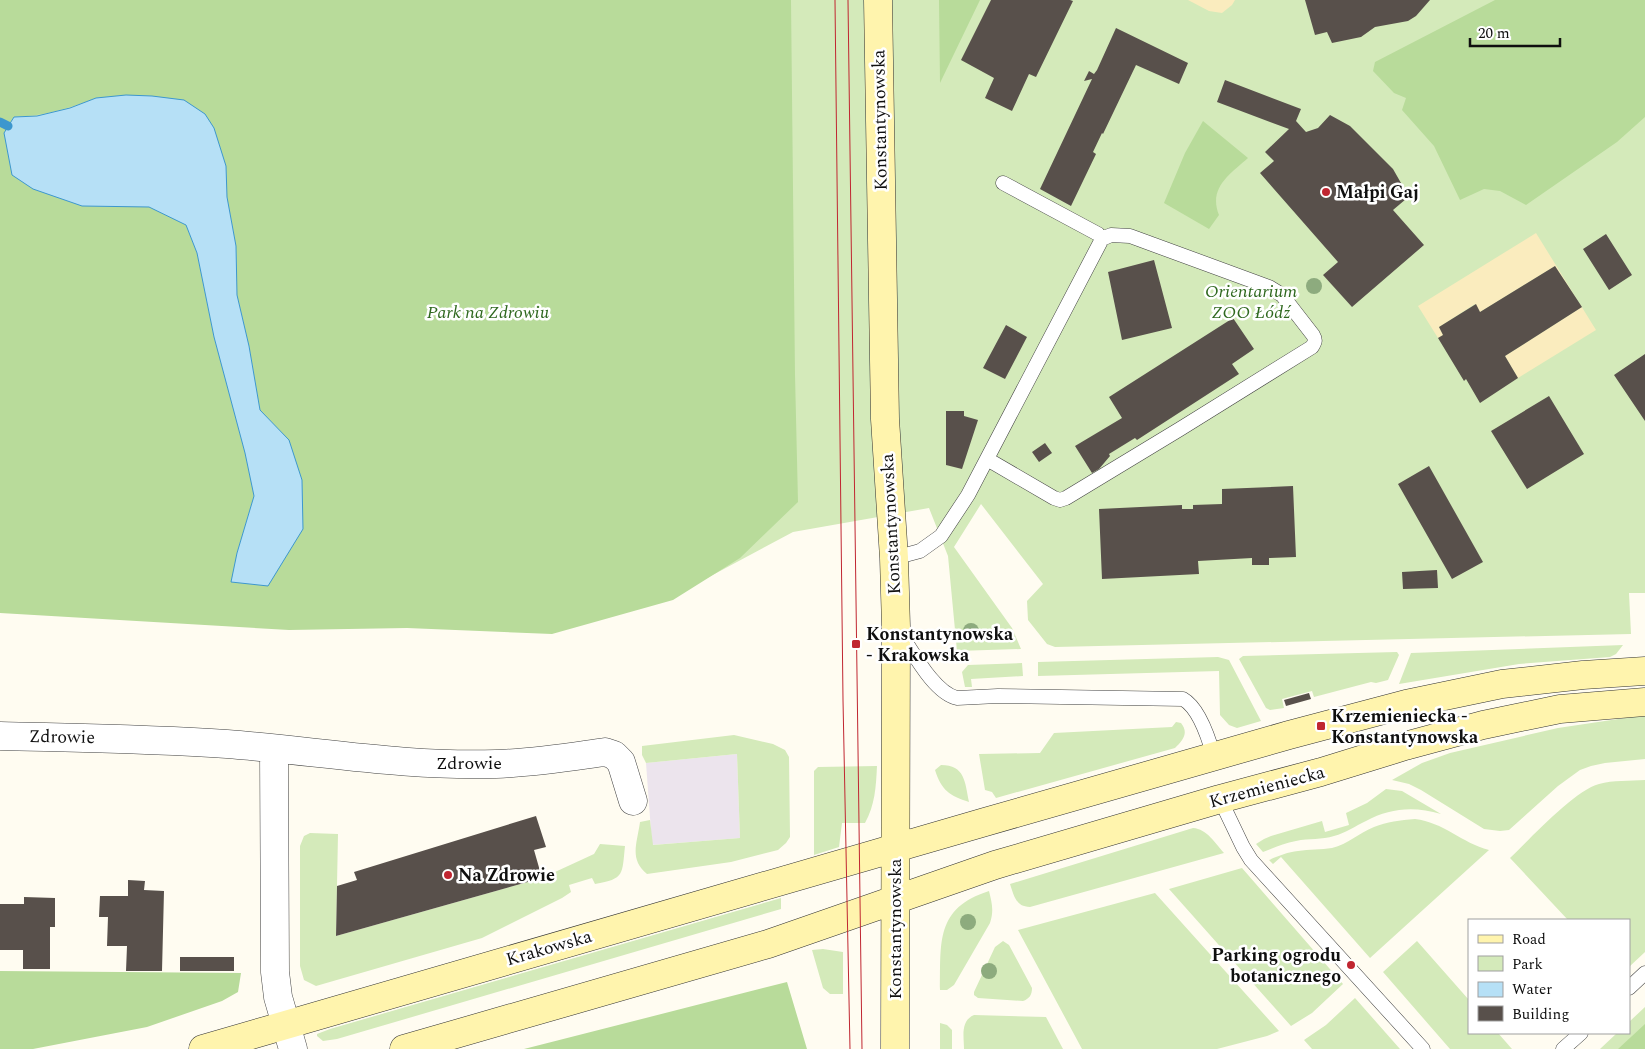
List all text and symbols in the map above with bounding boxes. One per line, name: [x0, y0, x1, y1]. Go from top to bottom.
scale bar: [1470, 15, 1560, 47]
text: 20 m: [1478, 22, 1510, 45]
street label: Konstantynowska: [865, 49, 895, 191]
place label: Małpi Gaj: [1336, 179, 1419, 206]
marker: Małpi Gaj: [1320, 186, 1332, 198]
park label: Orientarium ZOO Łódź: [1205, 278, 1297, 326]
park label: Park na Zdrowiu: [427, 299, 550, 326]
street label: Konstantynowska: [874, 453, 908, 595]
place label: Konstantynowska - Krakowska: [866, 621, 1014, 669]
marker: Konstantynowska - Krakowska: [850, 638, 862, 650]
place label: Krzemieniecka - Konstantynowska: [1331, 703, 1479, 751]
marker: Krzemieniecka - Konstantynowska: [1315, 720, 1327, 732]
street label: Zdrowie: [29, 723, 95, 751]
street label: Zdrowie: [436, 750, 502, 777]
street label: Krzemieniecka: [1206, 759, 1328, 815]
street label: Konstantynowska: [882, 858, 909, 1000]
place label: Na Zdrowie: [458, 862, 555, 889]
marker: Na Zdrowie: [442, 869, 454, 881]
legend: [1468, 919, 1630, 1034]
street label: Krakowska: [503, 923, 595, 973]
text: Road: [1512, 928, 1546, 951]
place label: Parking ogrodu botanicznego: [1212, 942, 1341, 990]
text: Park: [1512, 953, 1543, 976]
marker: Parking ogrodu botanicznego: [1345, 959, 1357, 971]
text: Water: [1512, 978, 1552, 1001]
text: Building: [1512, 1003, 1569, 1026]

